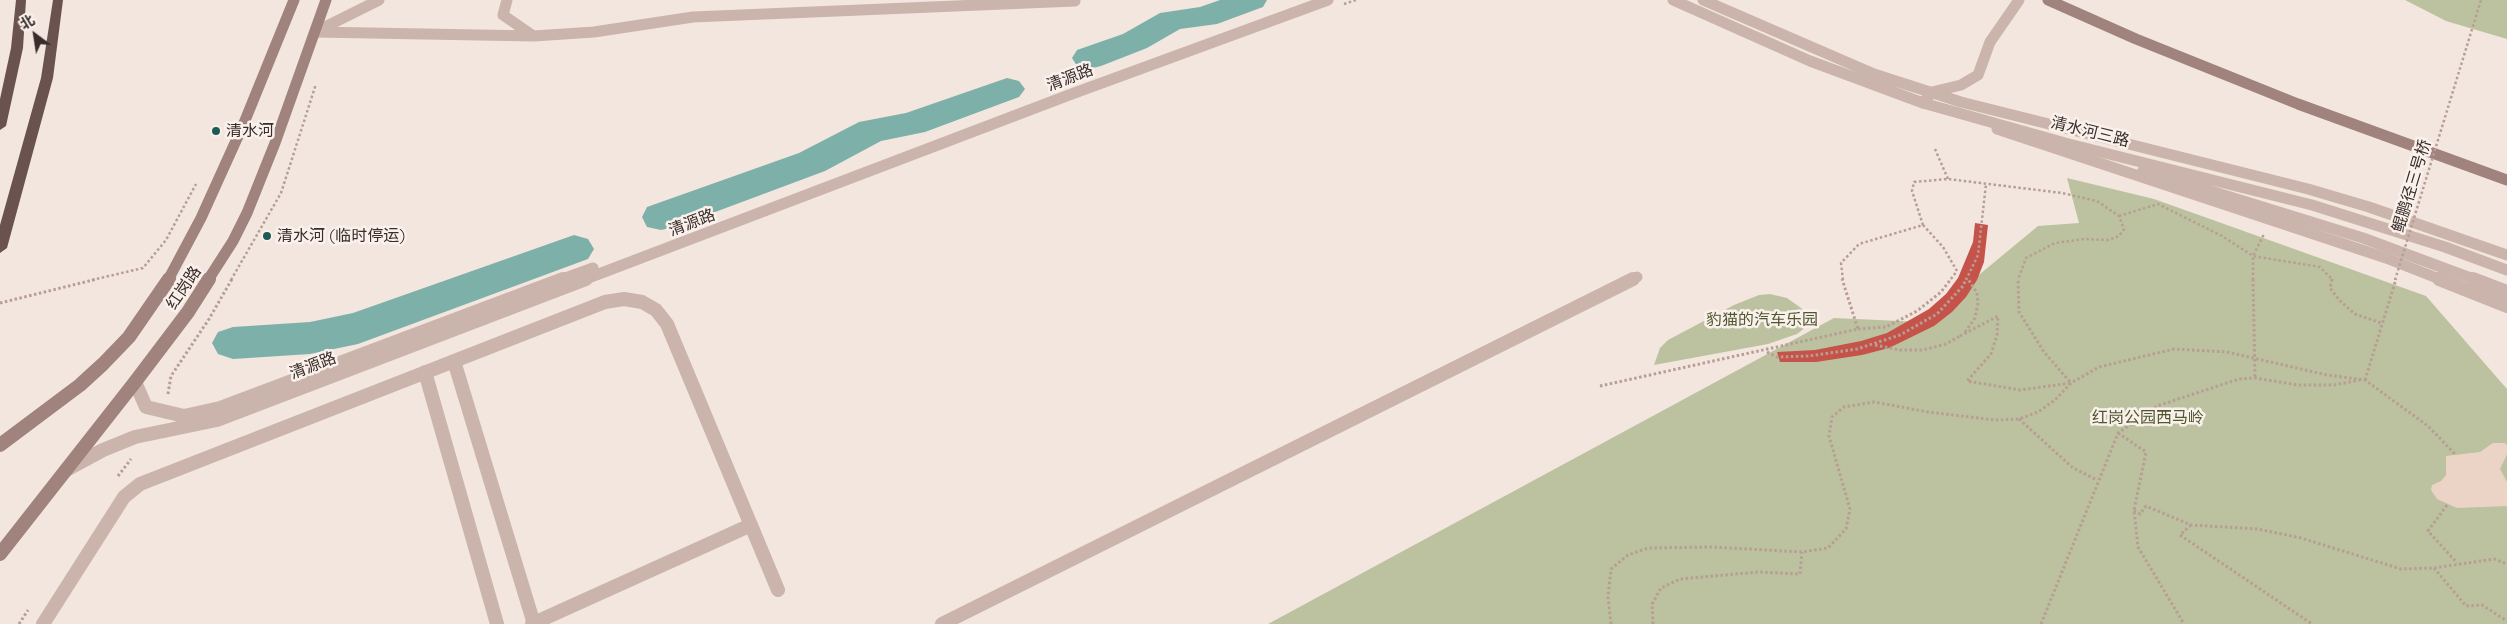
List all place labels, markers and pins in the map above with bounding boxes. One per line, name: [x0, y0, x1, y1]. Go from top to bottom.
place label: 清水河: [226, 121, 274, 141]
marker: 清水河: [210, 125, 222, 137]
place label: 清水河 (临时停运): [277, 226, 405, 246]
marker: 清水河 (临时停运): [261, 230, 273, 242]

